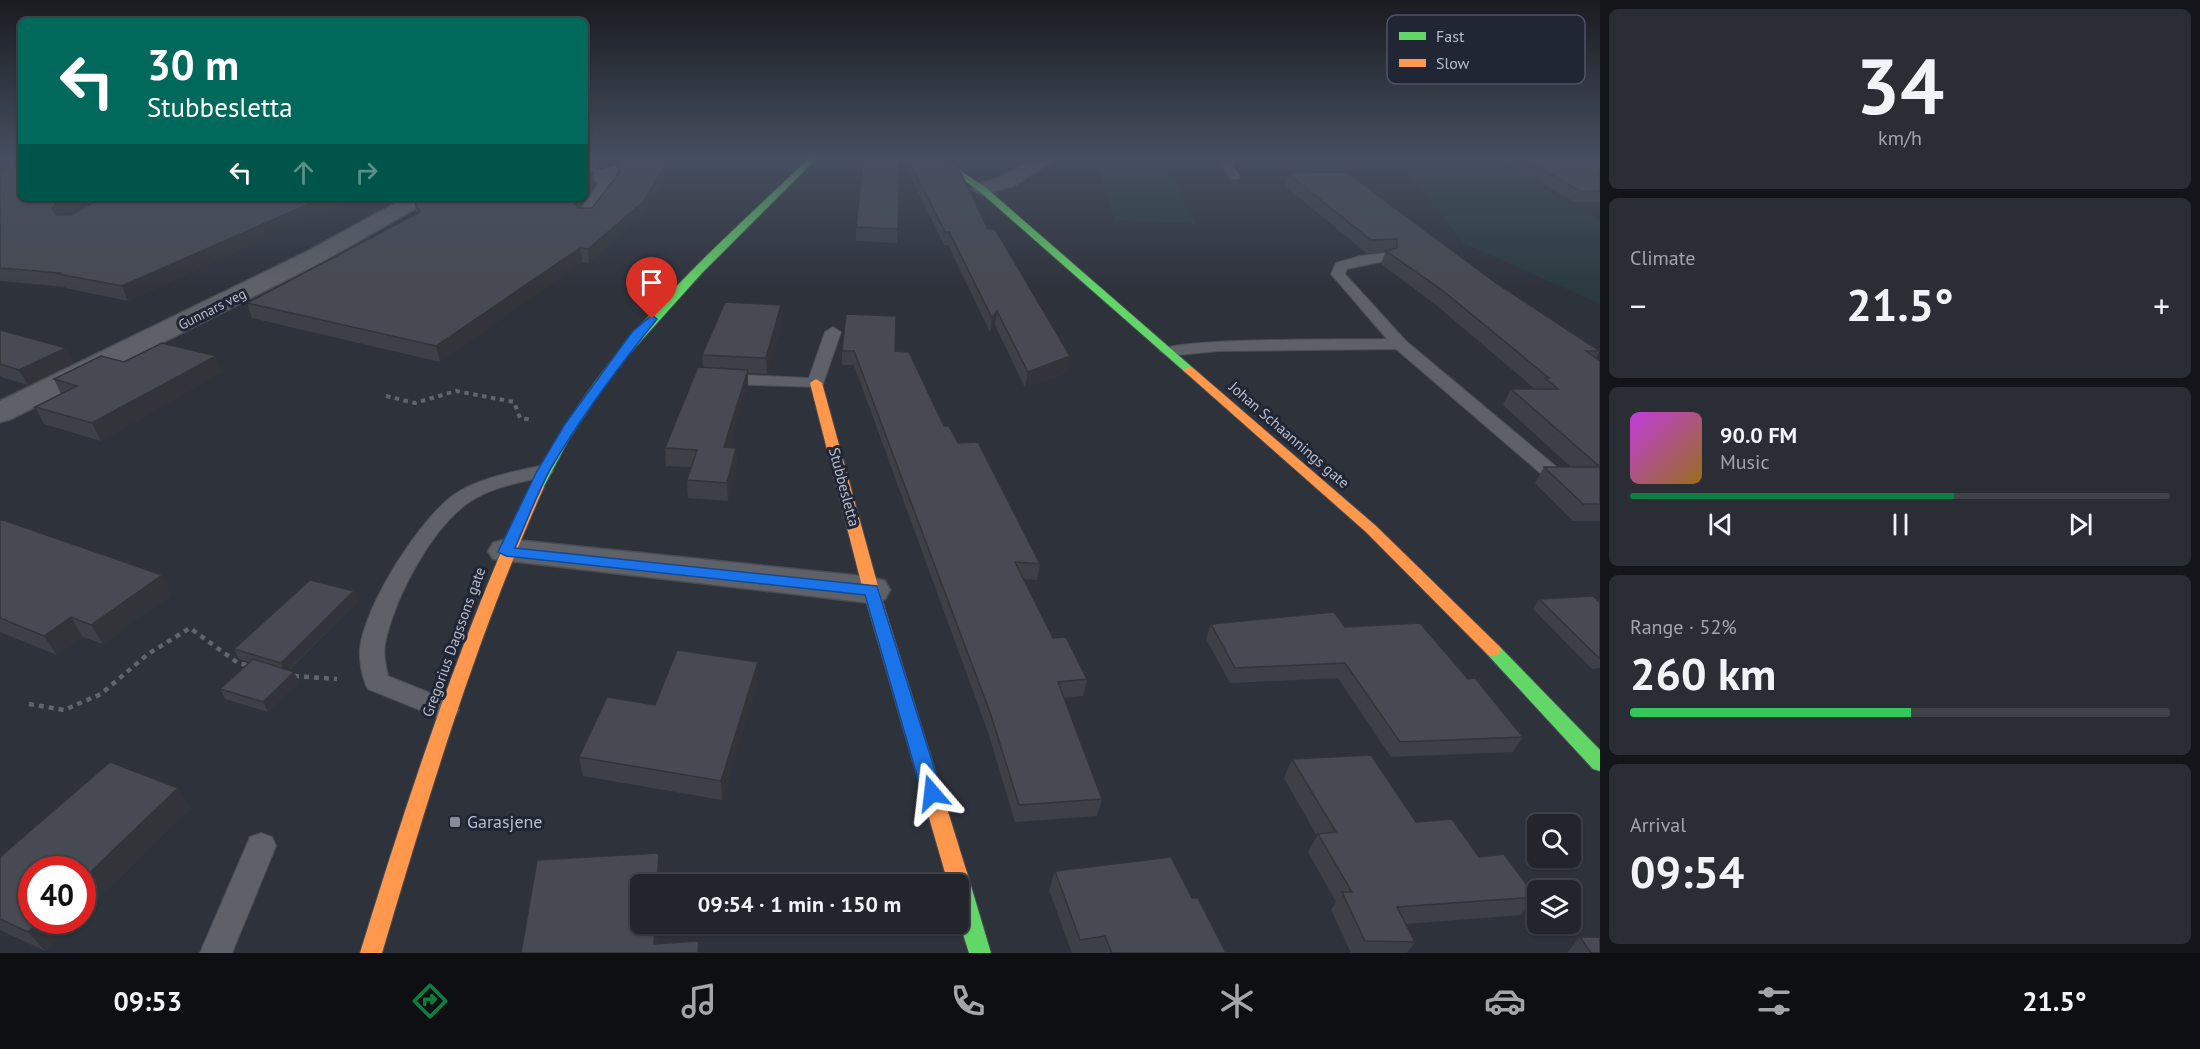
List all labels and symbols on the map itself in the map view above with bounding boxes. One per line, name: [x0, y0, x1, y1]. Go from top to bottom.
legend: [1387, 15, 1585, 84]
text: Fast: [1436, 26, 1465, 46]
text: Slow: [1436, 53, 1470, 73]
pin: [626, 257, 677, 319]
street label: Gunnars veg: [175, 284, 249, 334]
street label: Johan Schaannings gate: [1225, 377, 1353, 492]
street label: Stubbesletta: [825, 445, 864, 528]
street label: Gregorius Dagssons gate: [418, 564, 489, 719]
position arrow: [900, 761, 964, 825]
place label: Garasjene: [467, 810, 543, 833]
marker: Garasjene: [448, 815, 462, 829]
speed limit sign: 40: [18, 856, 96, 934]

